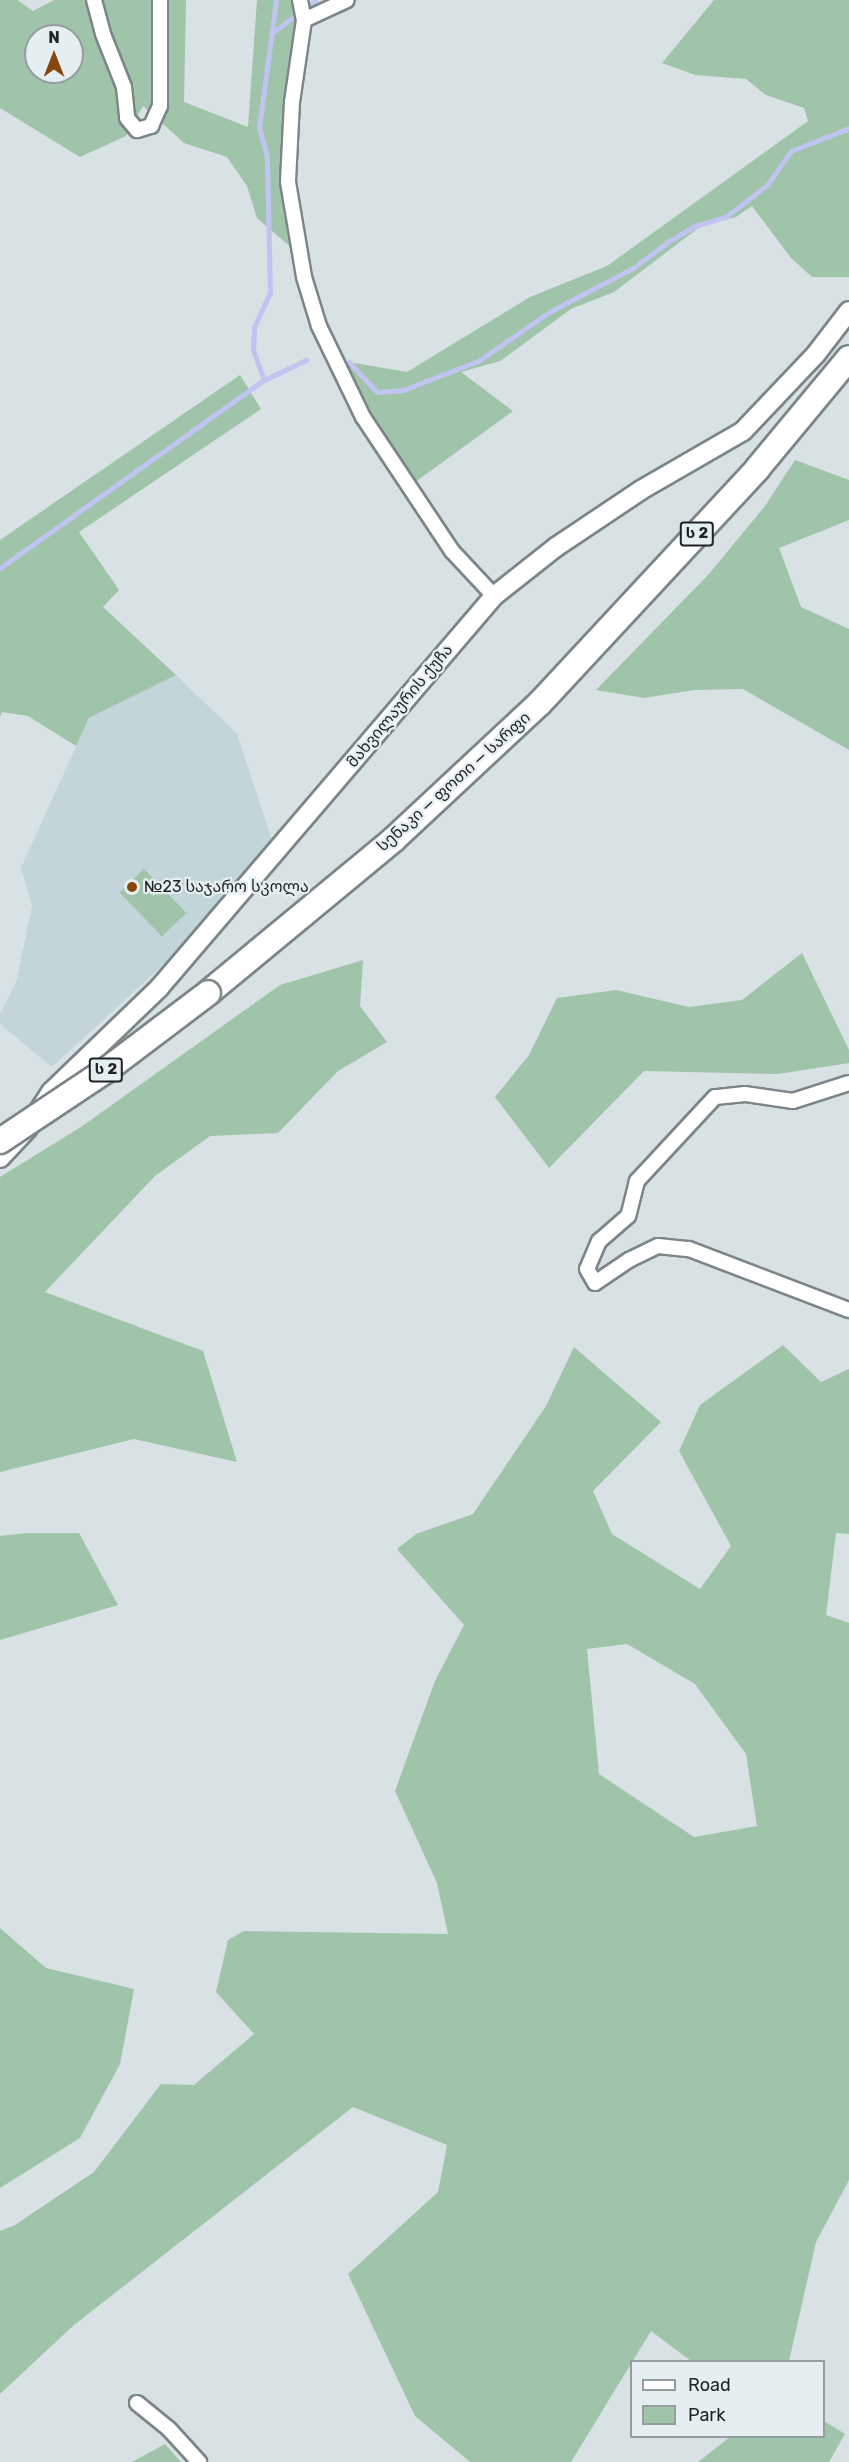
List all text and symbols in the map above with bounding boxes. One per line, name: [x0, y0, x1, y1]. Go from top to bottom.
north arrow: [24, 24, 84, 84]
text: N: [48, 28, 60, 47]
road number: ს 2: [679, 522, 715, 546]
street label: მახვილაურის ქუჩა: [343, 641, 457, 771]
street label: სენაკი — ფოთი — სარფი: [373, 708, 535, 856]
place label: №23 საჯარო სკოლა: [144, 877, 309, 897]
marker: №23 საჯარო სკოლა: [125, 880, 139, 894]
road number: ს 2: [88, 1058, 124, 1082]
legend: [630, 2360, 825, 2438]
text: Road: [688, 2374, 731, 2396]
text: Park: [688, 2404, 725, 2426]

